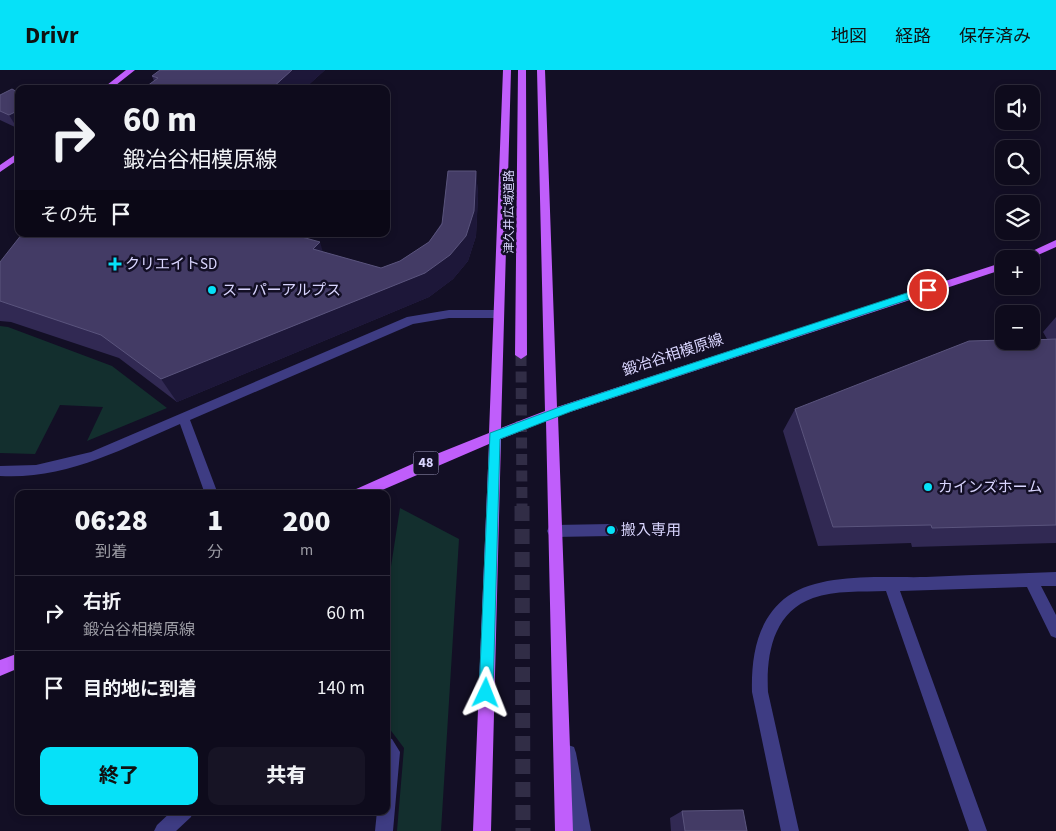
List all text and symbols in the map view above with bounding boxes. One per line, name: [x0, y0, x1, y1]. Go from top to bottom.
text: Drivr: [25, 18, 79, 53]
text: 地図: [831, 24, 867, 49]
text: 経路: [895, 24, 931, 49]
text: 保存済み: [959, 24, 1031, 49]
map controls: [995, 85, 1040, 350]
button: sound: [995, 85, 1040, 130]
text: 60 m: [123, 95, 197, 145]
icon: right: [40, 105, 105, 170]
button: search: [995, 140, 1040, 185]
text: 鍛冶谷相模原線: [123, 144, 277, 176]
street label: 津久井広域道路: [501, 170, 518, 254]
button: layers: [995, 195, 1040, 240]
icon: arrive: [107, 200, 135, 228]
text: その先: [40, 202, 97, 229]
button: +: [995, 250, 1040, 295]
place label: クリエイトSD: [125, 254, 217, 275]
marker: クリエイトSD: [109, 258, 121, 270]
pin: [907, 269, 949, 311]
icon: arrive: [914, 276, 942, 304]
place label: スーパーアルプス: [222, 280, 341, 301]
marker: スーパーアルプス: [206, 284, 218, 296]
button: −: [995, 305, 1040, 350]
street label: 鍛冶谷相模原線: [620, 329, 726, 381]
road number: 48: [414, 452, 438, 474]
place label: カインズホーム: [938, 477, 1042, 498]
marker: カインズホーム: [922, 481, 934, 493]
text: 06:28: [74, 499, 148, 542]
text: 1: [207, 499, 223, 542]
text: 200: [283, 500, 331, 543]
place label: 搬入専用: [621, 520, 681, 541]
marker: 搬入専用: [605, 524, 617, 536]
text: m: [300, 539, 313, 561]
text: 到着: [95, 541, 127, 563]
text: 分: [207, 541, 223, 563]
text: 右折: [83, 589, 121, 616]
icon: right: [40, 599, 68, 627]
text: 60 m: [327, 600, 365, 627]
text: 鍛冶谷相模原線: [83, 619, 195, 641]
position arrow: [459, 666, 511, 718]
icon: arrive: [40, 674, 68, 702]
text: 140 m: [317, 675, 365, 702]
text: 目的地に到着: [83, 676, 197, 703]
button: 終了: [40, 747, 198, 805]
button: 共有: [208, 747, 365, 805]

